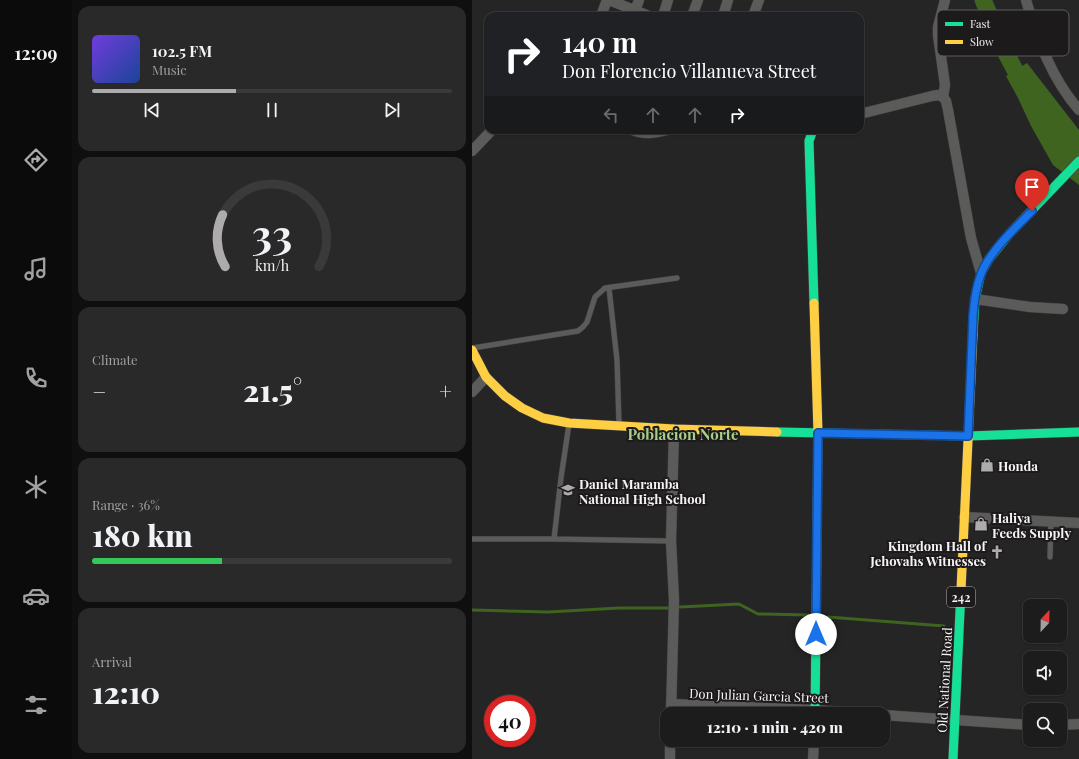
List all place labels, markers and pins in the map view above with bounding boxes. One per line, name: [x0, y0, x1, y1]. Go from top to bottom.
pin: [1015, 170, 1049, 211]
shop icon: Honda: [979, 457, 995, 473]
place label: Honda: [998, 457, 1038, 474]
place label: Daniel Maramba National High School: [579, 475, 706, 507]
school or university icon: Daniel Maramba National High School: [560, 482, 576, 498]
place label: Haliya Feeds Supply: [992, 509, 1071, 541]
shop icon: Haliya Feeds Supply: [973, 516, 989, 532]
place label: Kingdom Hall of Jehovahs Witnesses: [869, 537, 987, 569]
church icon: Kingdom Hall of Jehovahs Witnesses: [989, 544, 1005, 560]

